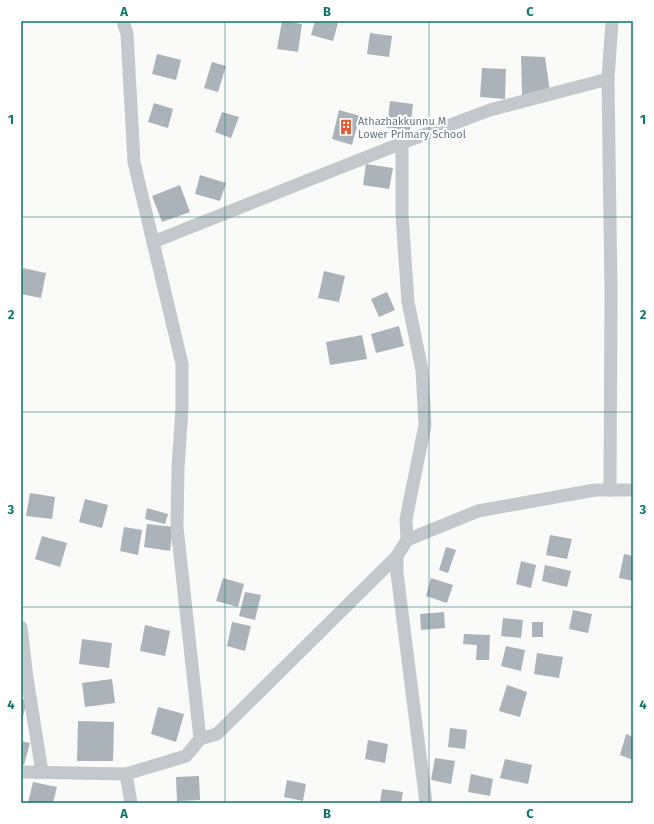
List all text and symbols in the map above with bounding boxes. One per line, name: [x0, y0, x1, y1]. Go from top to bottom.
text: A: [119, 4, 128, 19]
text: B: [323, 4, 331, 19]
text: C: [526, 4, 534, 19]
text: 1: [8, 112, 14, 127]
text: 1: [640, 112, 646, 127]
place label: Athazhakkunnu M Lower Primary School: [358, 115, 466, 141]
building icon: Athazhakkunnu M Lower Primary School: [337, 118, 355, 136]
text: 2: [8, 307, 15, 322]
text: 2: [640, 307, 647, 322]
text: 3: [7, 502, 15, 517]
text: 3: [639, 502, 647, 517]
text: 4: [7, 697, 15, 712]
text: 4: [639, 697, 647, 712]
text: A: [119, 806, 128, 821]
text: B: [323, 806, 331, 821]
text: C: [526, 806, 534, 821]

